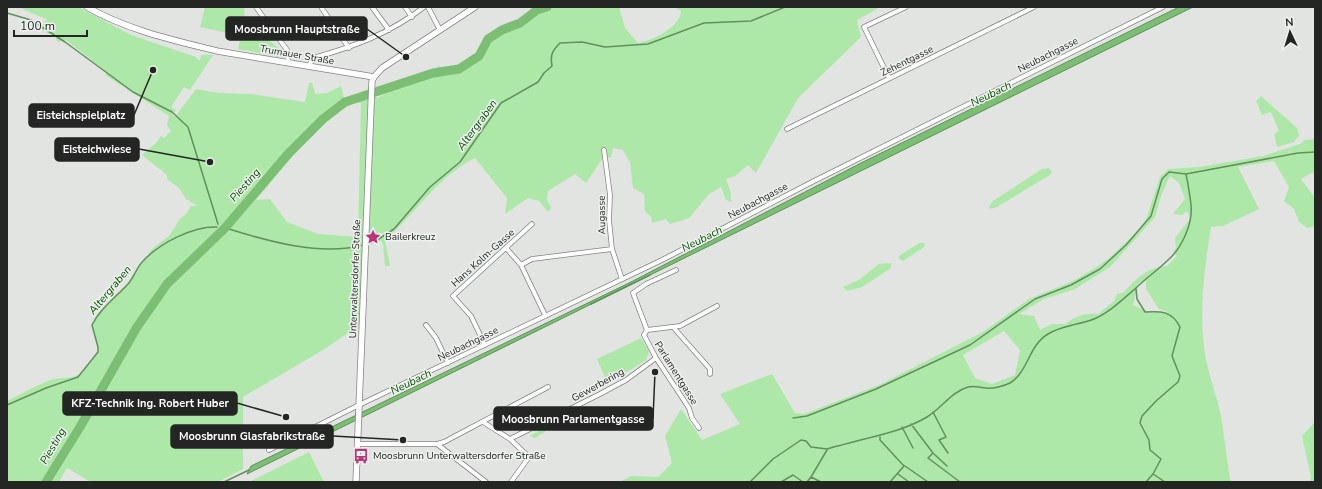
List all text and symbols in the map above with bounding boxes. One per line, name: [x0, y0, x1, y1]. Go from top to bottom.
scale bar: [14, 12, 87, 38]
north arrow: [1270, 12, 1310, 52]
text: N: [1285, 15, 1294, 30]
callout: Moosbrunn Hauptstraße: [226, 17, 367, 40]
text: 100 m: [20, 18, 55, 34]
text: Moosbrunn Hauptstraße: [234, 22, 360, 37]
street label: Neubachgasse: [1015, 34, 1081, 76]
street label: Trumauer Straße: [259, 42, 335, 68]
street label: Zehentgasse: [878, 42, 936, 80]
water label: Neubach: [968, 78, 1014, 110]
water label: Altergraben: [453, 97, 501, 154]
callout: Eisteichspielplatz: [29, 104, 134, 127]
text: Eisteichspielplatz: [36, 108, 126, 123]
callout: Eisteichwiese: [55, 138, 139, 161]
text: Eisteichwiese: [63, 142, 131, 157]
water label: Piesting: [226, 165, 264, 205]
street label: Neubachgasse: [726, 179, 790, 223]
street label: Augasse: [595, 195, 609, 235]
street label: Unterwaltersdorfer Straße: [346, 219, 364, 339]
water label: Neubach: [679, 222, 725, 256]
street label: Hans Kolm-Gasse: [448, 226, 518, 290]
place icon: Bailerkreuz: [364, 228, 382, 246]
place label: Bailerkreuz: [385, 230, 436, 244]
water label: Altergraben: [85, 262, 135, 318]
street label: Neubachgasse: [435, 323, 501, 365]
street label: Parlamentgasse: [651, 339, 701, 407]
street label: Gewerbering: [569, 365, 627, 405]
water label: Neubach: [388, 366, 434, 398]
callout: KFZ-Technik Ing. Robert Huber: [63, 392, 237, 415]
text: KFZ-Technik Ing. Robert Huber: [71, 396, 229, 411]
callout: Moosbrunn Parlamentgasse: [494, 407, 653, 430]
text: Moosbrunn Parlamentgasse: [501, 412, 645, 427]
water label: Piesting: [37, 425, 70, 467]
callout: Moosbrunn Glasfabrikstraße: [171, 425, 333, 448]
text: Moosbrunn Glasfabrikstraße: [179, 429, 325, 444]
bus stop icon: Moosbrunn Unterwaltersdorfer Straße: [352, 447, 370, 465]
place label: Moosbrunn Unterwaltersdorfer Straße: [373, 449, 545, 463]

